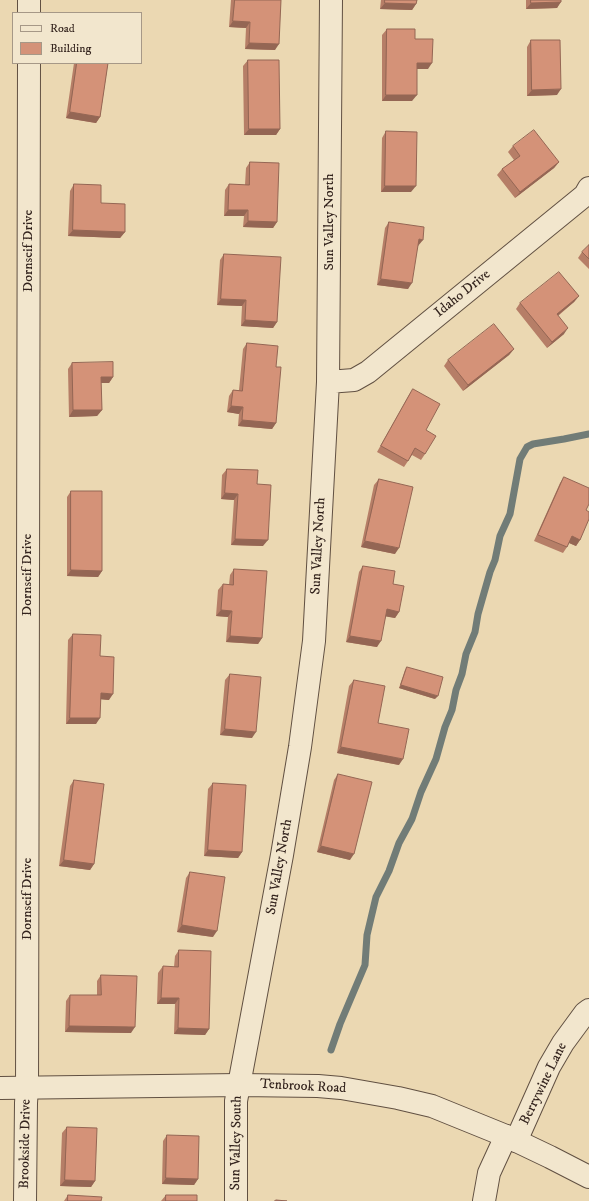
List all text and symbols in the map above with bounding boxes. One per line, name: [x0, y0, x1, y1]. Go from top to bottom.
legend: [12, 12, 142, 64]
text: Road: [50, 21, 75, 36]
text: Building: [50, 41, 91, 56]
street label: Sun Valley North: [322, 173, 338, 271]
street label: Dornseif Drive: [21, 210, 37, 292]
street label: Idaho Drive: [432, 266, 494, 322]
street label: Sun Valley North: [308, 497, 330, 595]
street label: Dornseif Drive: [20, 534, 36, 616]
street label: Sun Valley North: [263, 818, 297, 916]
street label: Dornseif Drive: [20, 858, 36, 940]
street label: Berrywine Lane: [517, 1040, 571, 1128]
street label: Tenbrook Road: [259, 1076, 347, 1098]
street label: Sun Valley South: [228, 1095, 246, 1191]
street label: Brookside Drive: [17, 1099, 35, 1189]

